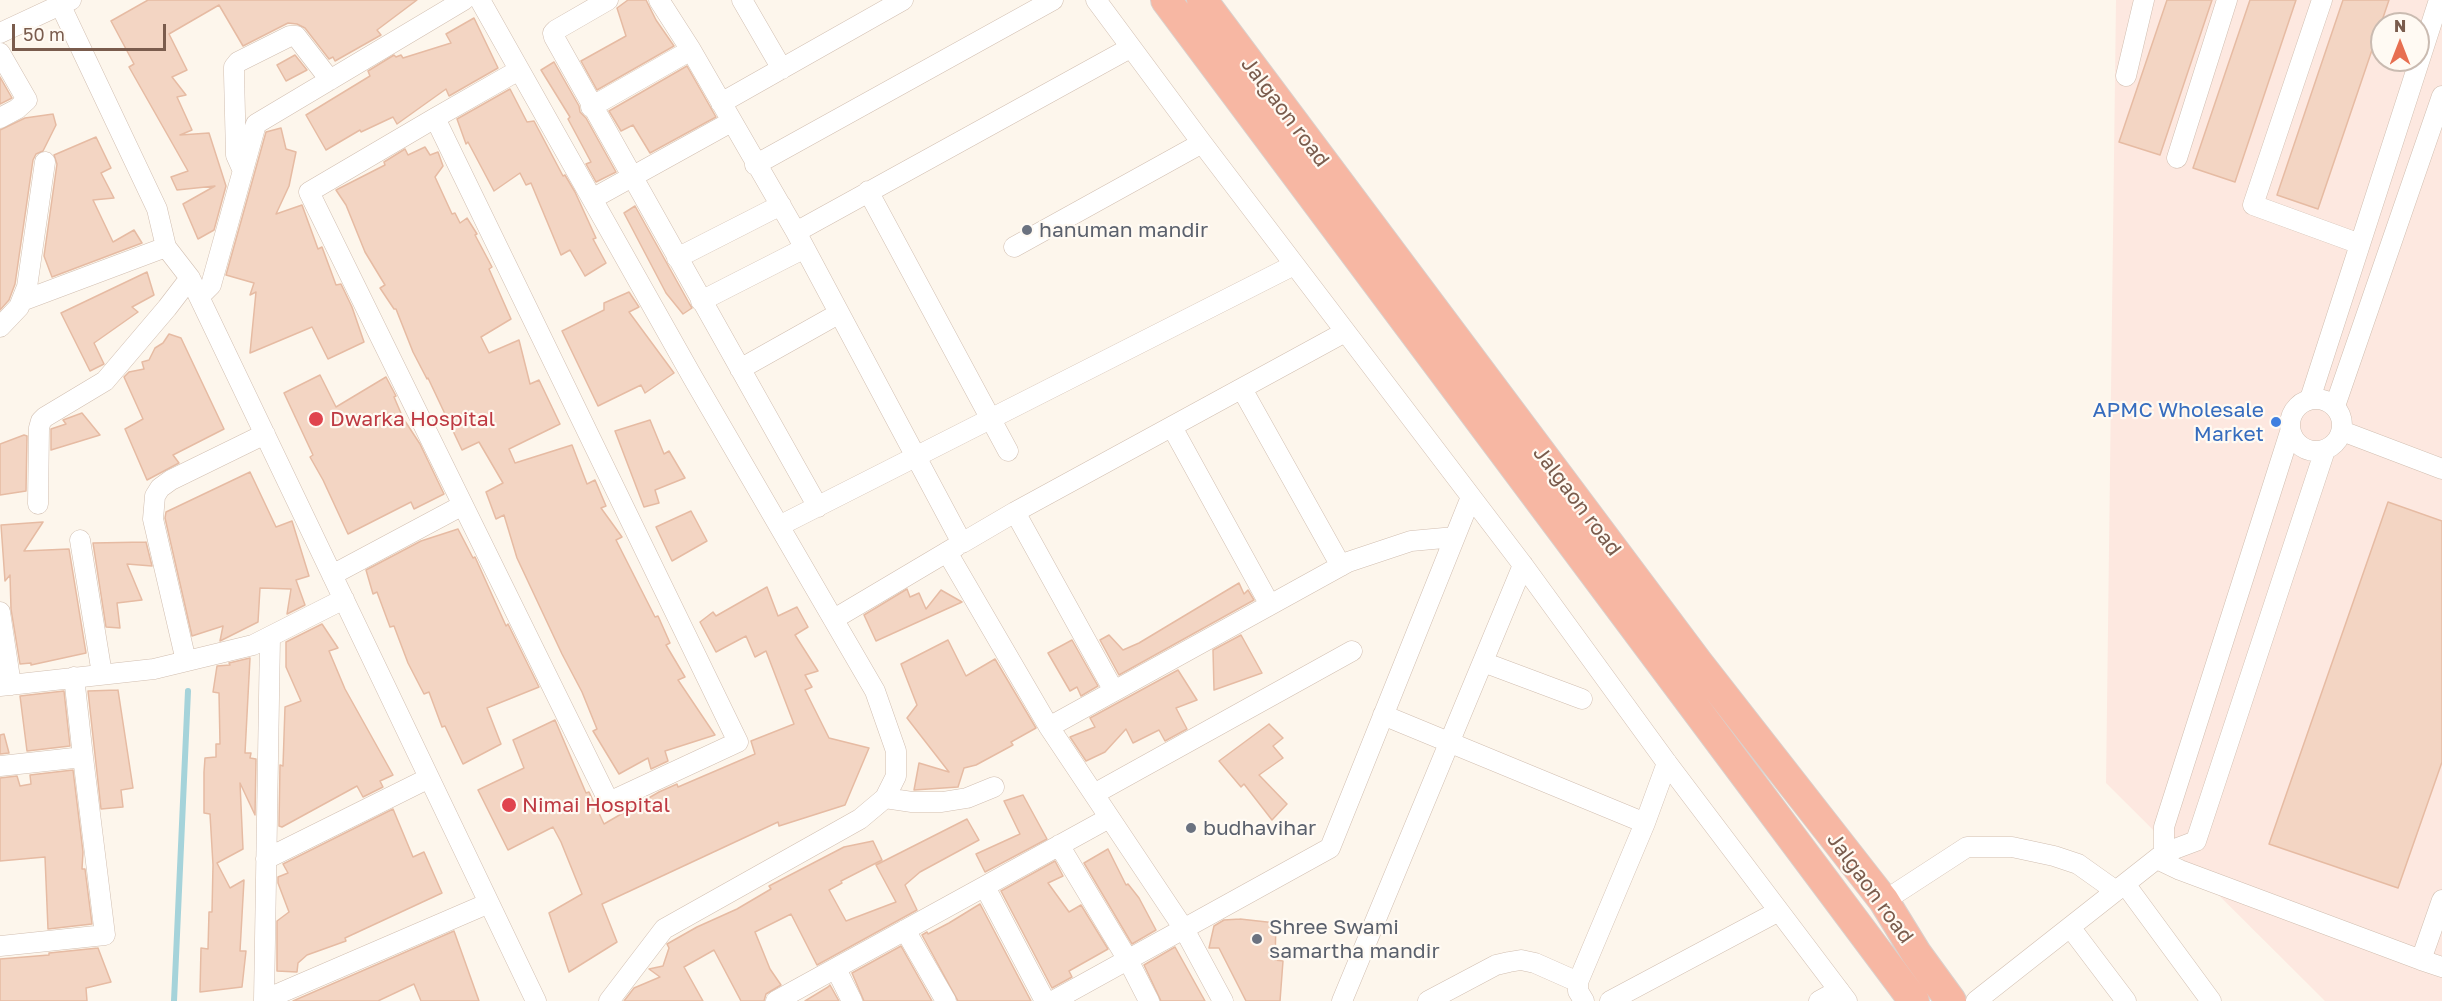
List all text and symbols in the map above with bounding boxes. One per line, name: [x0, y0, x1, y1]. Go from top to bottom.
scale bar: [15, 12, 170, 50]
north arrow: [2370, 12, 2430, 72]
text: N: [2394, 16, 2406, 36]
text: 50 m: [23, 23, 65, 45]
street label: Jalgaon road: [1236, 52, 1334, 172]
place label: hanuman mandir: [1039, 217, 1208, 243]
marker: hanuman mandir: [1020, 223, 1034, 237]
place label: APMC Wholesale Market: [2093, 397, 2264, 447]
place label: Dwarka Hospital: [330, 406, 495, 432]
marker: Dwarka Hospital: [307, 410, 325, 428]
marker: APMC Wholesale Market: [2269, 415, 2283, 429]
street label: Jalgaon road: [1528, 441, 1626, 561]
place label: Nimai Hospital: [522, 792, 670, 818]
marker: Nimai Hospital: [500, 796, 518, 814]
place label: budhavihar: [1203, 815, 1316, 841]
marker: budhavihar: [1184, 821, 1198, 835]
street label: Jalgaon road: [1821, 828, 1919, 948]
place label: Shree Swami samartha mandir: [1269, 914, 1440, 964]
marker: Shree Swami samartha mandir: [1250, 932, 1264, 946]

